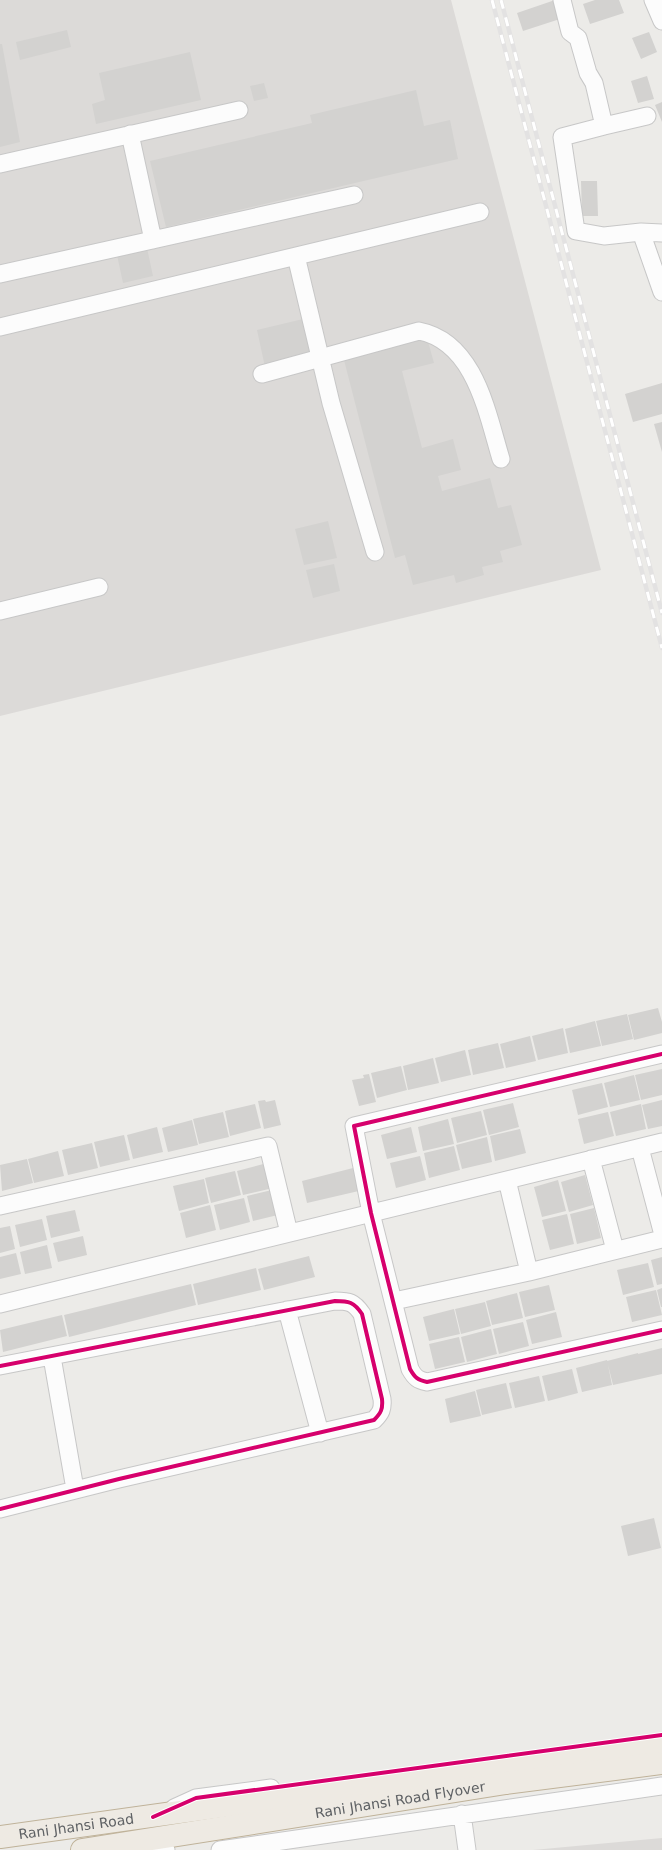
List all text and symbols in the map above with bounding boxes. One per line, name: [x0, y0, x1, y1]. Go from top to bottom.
street label: Rani Jhansi Road Flyover: [314, 1778, 487, 1821]
street label: Rani Jhansi Road: [17, 1810, 135, 1842]

